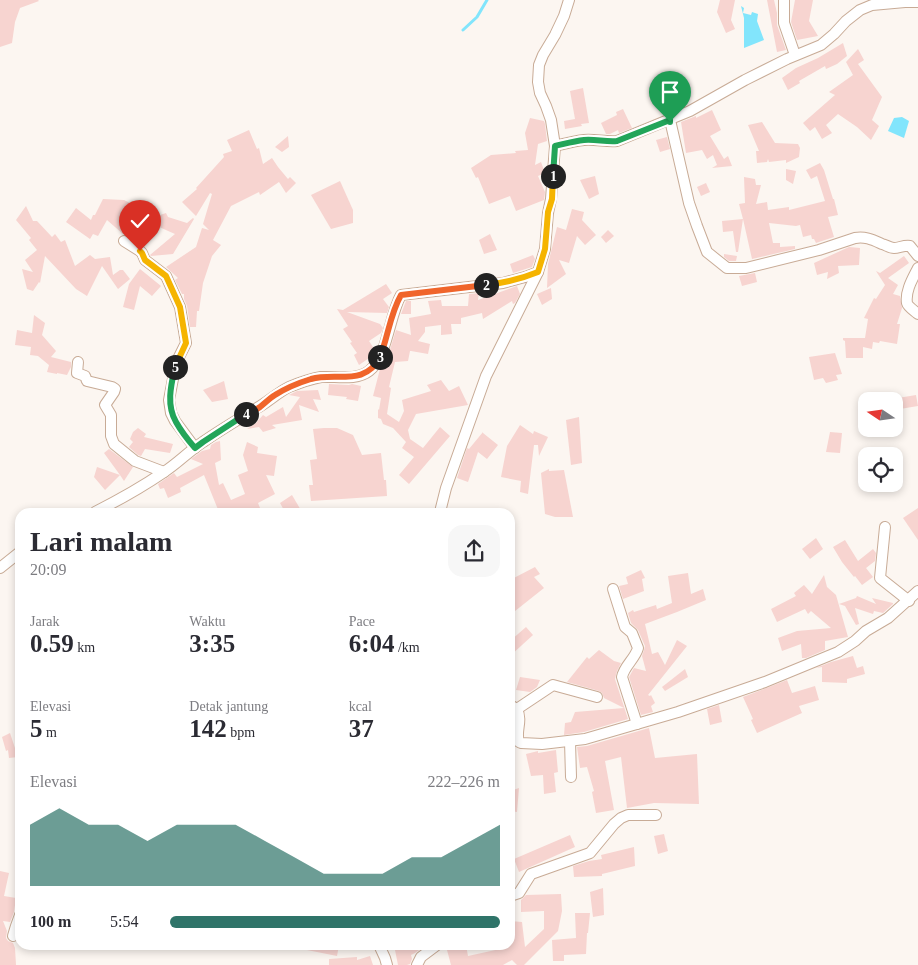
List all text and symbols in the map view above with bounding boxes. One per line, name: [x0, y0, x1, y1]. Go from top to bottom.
pin: [649, 71, 691, 122]
icon: arrive: [656, 78, 684, 106]
pin: 1: [540, 164, 566, 188]
text: 1: [550, 169, 557, 184]
pin: [119, 200, 161, 251]
icon: check: [126, 207, 154, 235]
pin: 2: [474, 272, 498, 298]
text: 2: [483, 278, 490, 293]
pin: 3: [368, 344, 392, 370]
text: 3: [377, 350, 384, 365]
pin: 5: [162, 354, 188, 380]
text: 5: [172, 360, 179, 375]
north arrow: [858, 392, 902, 438]
map controls: [858, 392, 903, 492]
pin: 4: [234, 402, 258, 426]
text: 4: [243, 407, 250, 422]
button: locate: [858, 447, 903, 492]
button: share: [448, 525, 500, 577]
text: Lari malam: [30, 526, 172, 557]
text: 20:09: [30, 561, 66, 578]
text: Jarak: [30, 614, 60, 629]
text: Waktu: [189, 614, 226, 629]
text: Pace: [349, 614, 375, 629]
text: 0.59: [30, 630, 74, 657]
text: 3:35: [189, 630, 235, 657]
text: 6:04: [349, 630, 394, 657]
text: km: [74, 640, 95, 655]
text: /km: [394, 640, 420, 655]
text: Elevasi: [30, 699, 71, 714]
text: Detak jantung: [189, 699, 268, 714]
text: kcal: [349, 699, 372, 714]
text: 5: [30, 715, 43, 742]
text: 142: [189, 715, 227, 742]
text: 37: [349, 715, 374, 742]
text: m: [43, 725, 57, 740]
text: bpm: [227, 725, 255, 740]
text: Elevasi: [30, 773, 77, 790]
text: 222–226 m: [428, 773, 500, 790]
text: 100 m: [30, 913, 71, 930]
text: 5:54: [110, 913, 138, 930]

